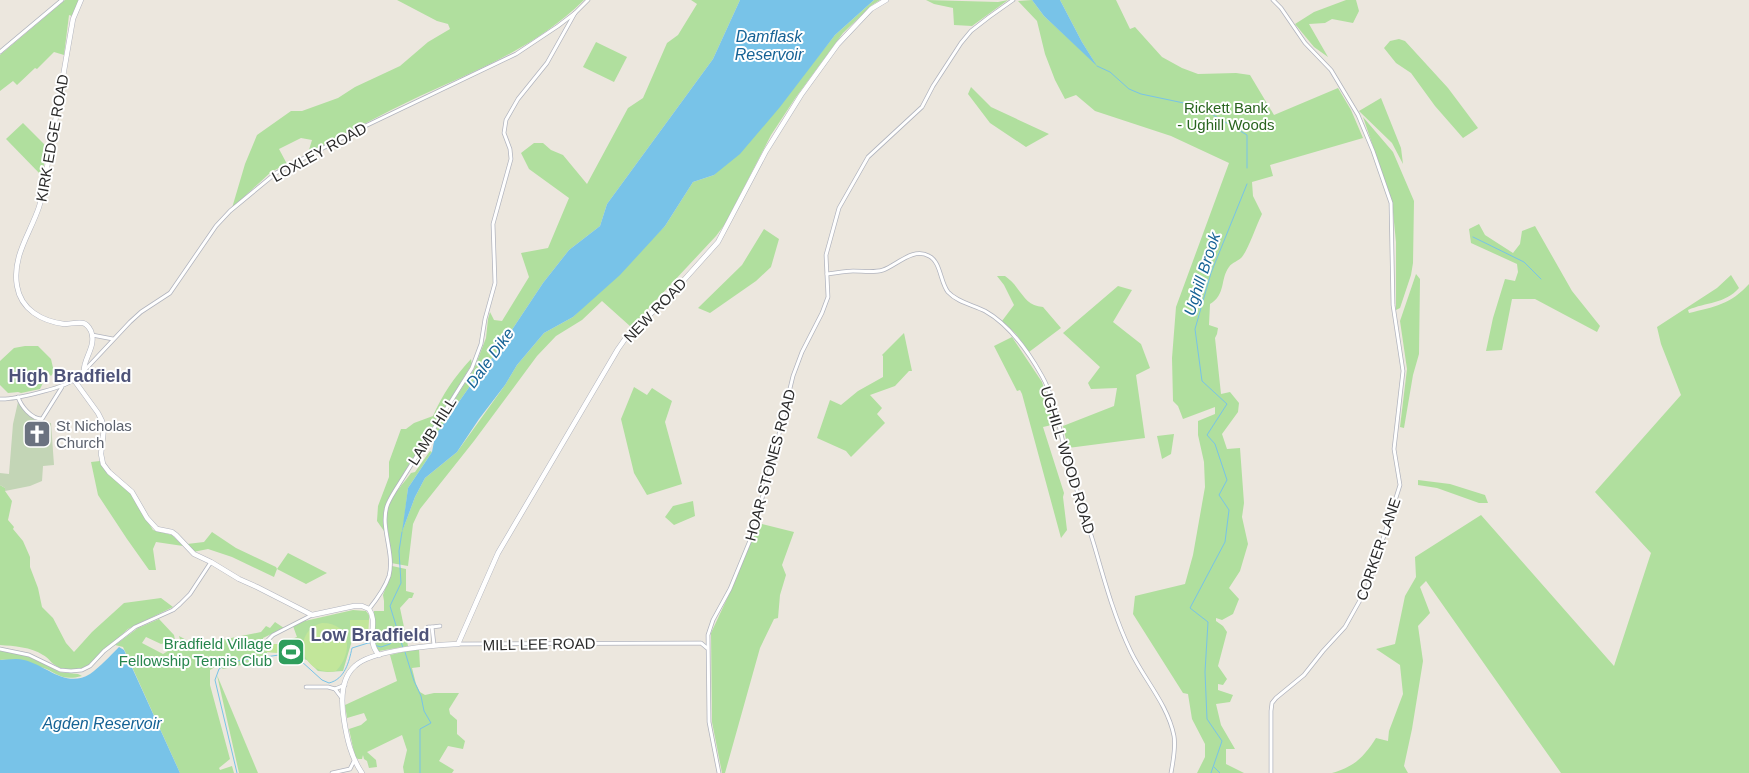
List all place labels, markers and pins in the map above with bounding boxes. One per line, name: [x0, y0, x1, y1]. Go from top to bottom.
place label: St Nicholas Church: [56, 417, 132, 451]
church icon: St Nicholas Church: [22, 419, 52, 449]
place label: Bradfield Village Fellowship Tennis Club: [119, 635, 272, 669]
sports icon: Bradfield Village Fellowship Tennis Club: [276, 637, 306, 667]

